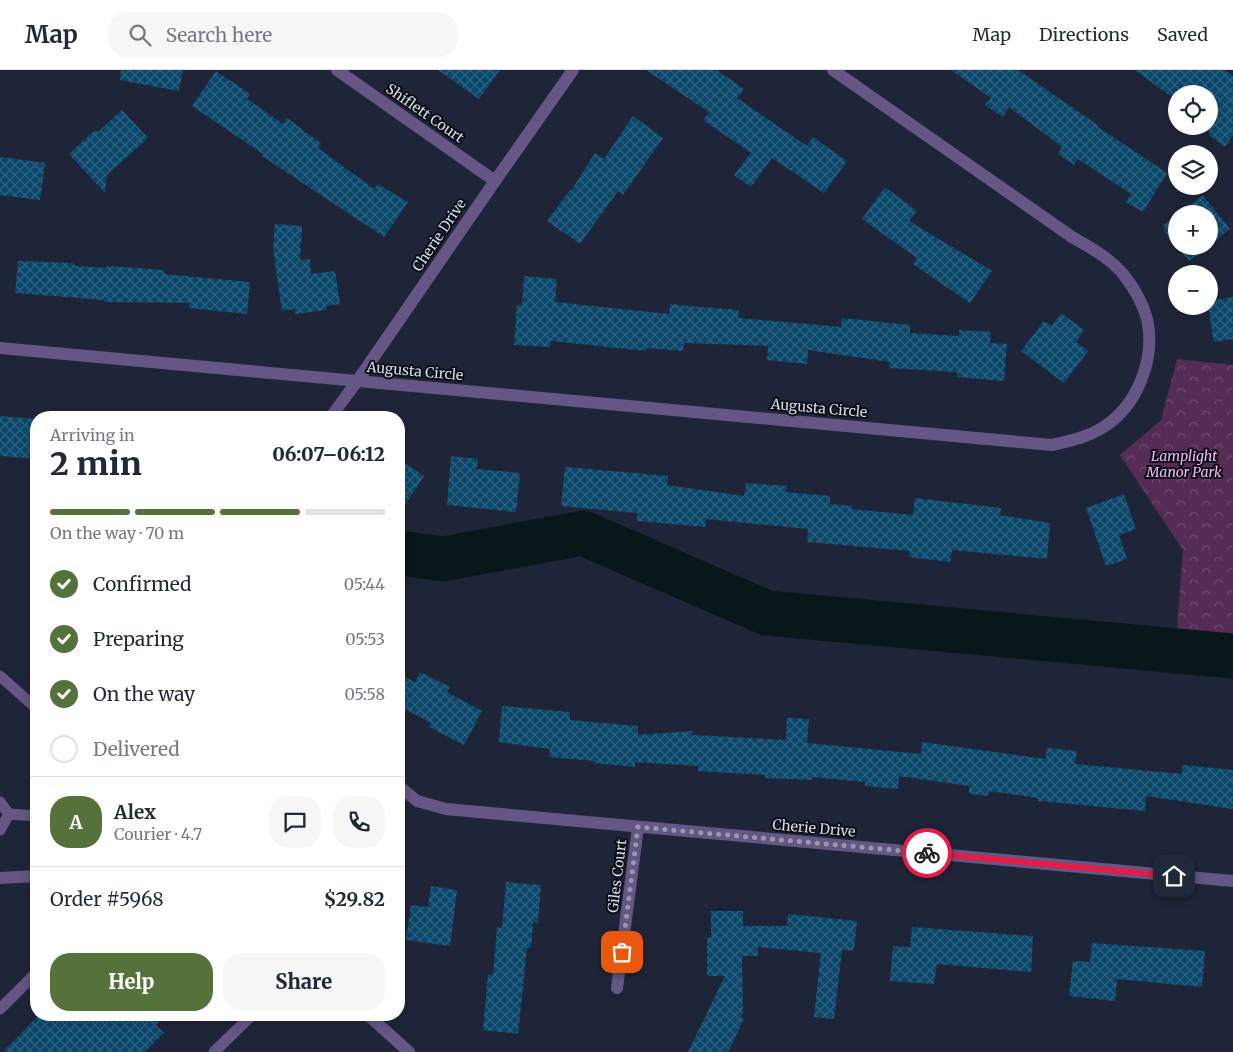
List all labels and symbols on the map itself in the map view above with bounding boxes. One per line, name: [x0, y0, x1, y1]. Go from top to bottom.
street label: Shiflett Court: [382, 79, 468, 147]
street label: Cherie Drive: [408, 195, 470, 275]
street label: Augusta Circle: [365, 358, 464, 384]
street label: Augusta Circle: [769, 395, 868, 421]
park label: Lamplight Manor Park: [1145, 447, 1222, 481]
street label: Cherie Drive: [772, 815, 856, 841]
courier: [902, 828, 952, 878]
street label: Giles Court: [604, 838, 631, 914]
pin: [1153, 855, 1195, 897]
pin: [601, 931, 643, 973]

